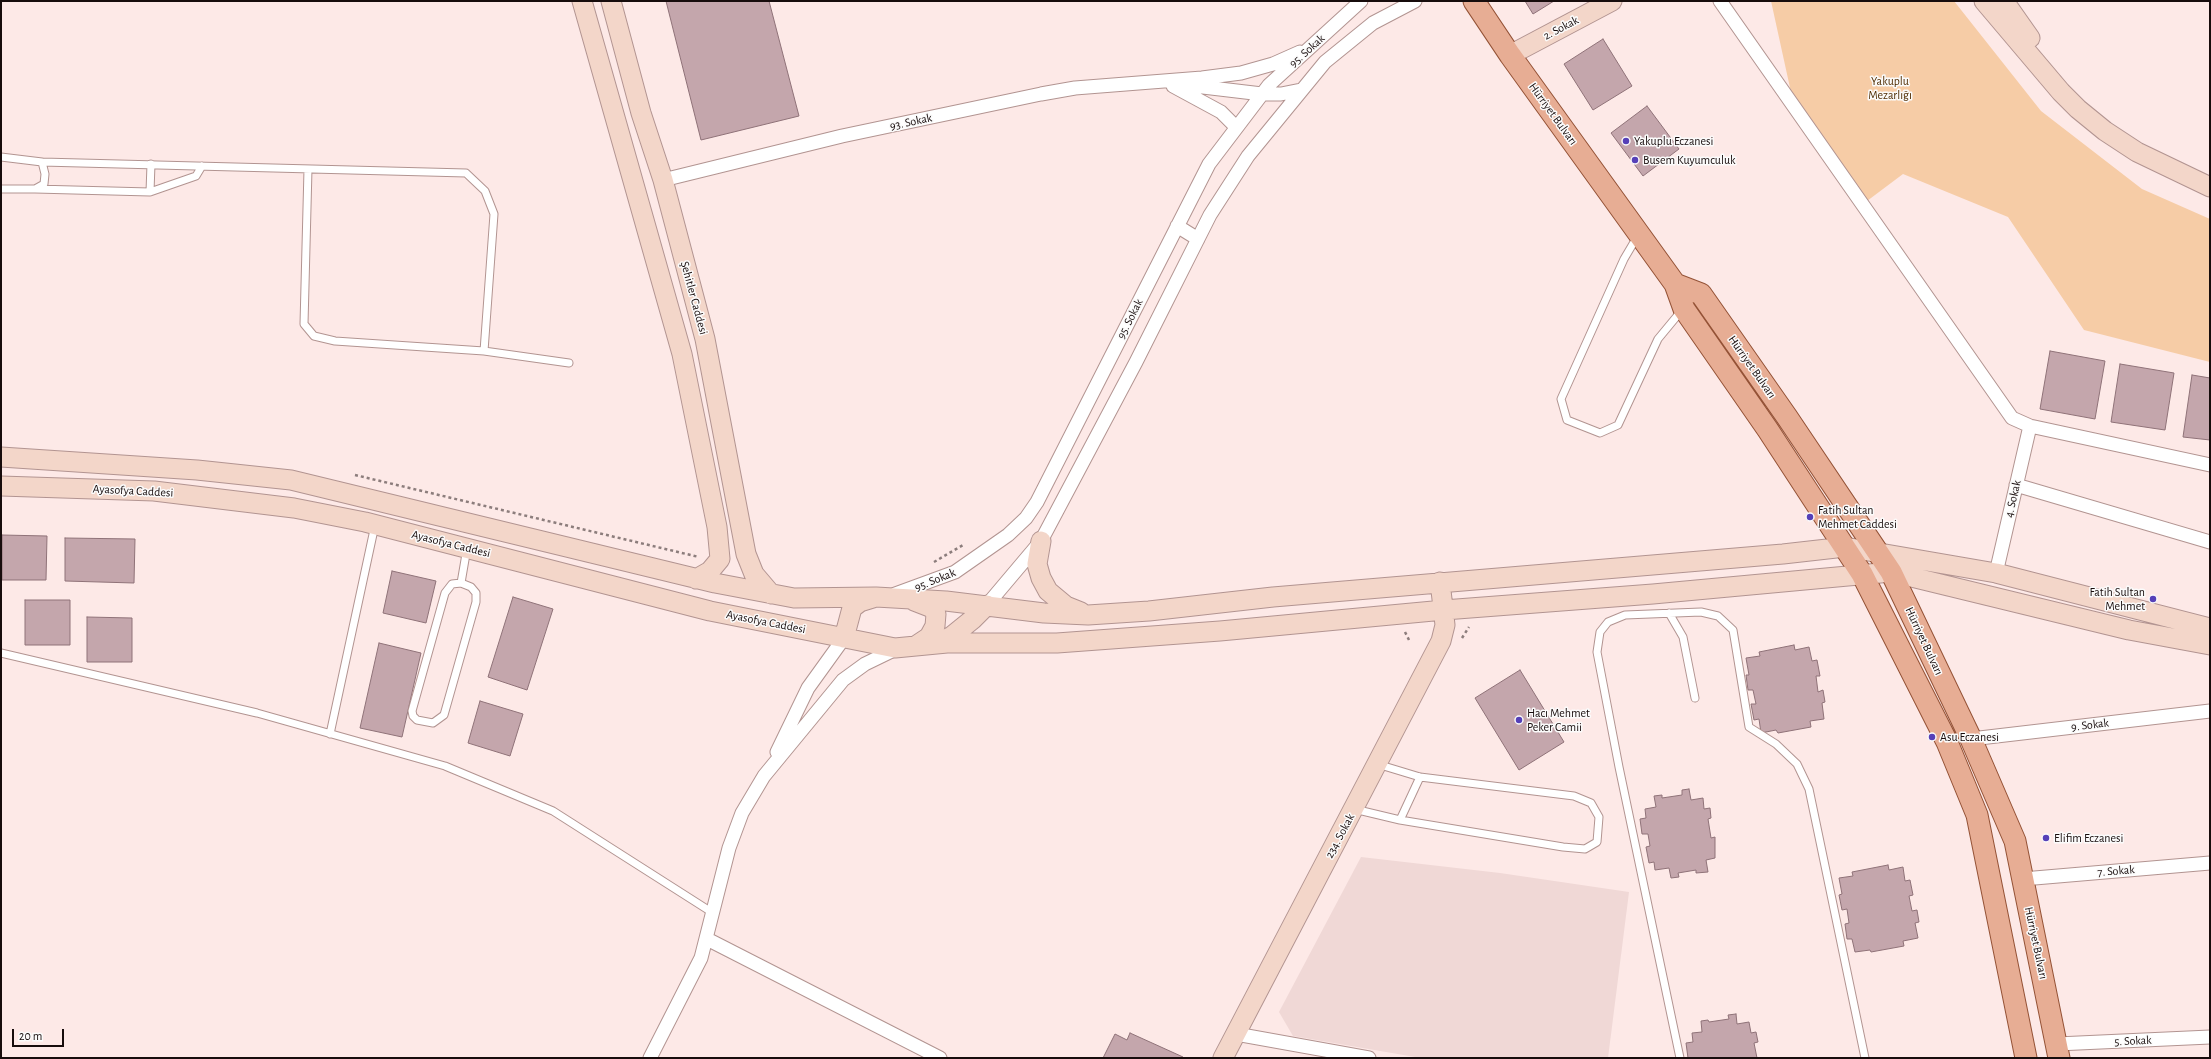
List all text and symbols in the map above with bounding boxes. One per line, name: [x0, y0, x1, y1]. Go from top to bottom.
street label: 2. Sokak: [1541, 13, 1581, 43]
street label: 95. Sokak: [1286, 31, 1328, 71]
park label: Yakuplu Mezarlığı: [1868, 74, 1912, 102]
street label: Hürriyet Bulvarı: [1526, 80, 1580, 148]
street label: 93. Sokak: [889, 111, 933, 133]
place label: Yakuplu Eczanesi: [1634, 134, 1713, 148]
marker: Yakuplu Eczanesi: [1621, 136, 1631, 146]
place label: Busem Kuyumculuk: [1643, 153, 1735, 167]
marker: Busem Kuyumculuk: [1630, 155, 1640, 165]
street label: Şehitler Caddesi: [677, 260, 711, 336]
street label: 95. Sokak: [1114, 297, 1146, 341]
street label: Hürriyet Bulvarı: [1725, 333, 1779, 401]
street label: 4. Sokak: [2002, 479, 2024, 519]
street label: Ayasofya Caddesi: [92, 482, 174, 500]
place label: Fatih Sultan Mehmet Caddesi: [1818, 503, 1897, 531]
marker: Fatih Sultan Mehmet Caddesi: [1805, 512, 1815, 522]
street label: Ayasofya Caddesi: [410, 527, 492, 561]
street label: 95. Sokak: [912, 565, 958, 595]
place label: Fatih Sultan Mehmet: [2089, 585, 2145, 613]
marker: Fatih Sultan Mehmet: [2148, 594, 2158, 604]
street label: Hürriyet Bulvarı: [1902, 605, 1946, 677]
street label: Ayasofya Caddesi: [725, 607, 807, 637]
place label: Hacı Mehmet Peker Camii: [1527, 706, 1590, 734]
marker: Hacı Mehmet Peker Camii: [1514, 715, 1524, 725]
street label: 9. Sokak: [2070, 716, 2110, 734]
place label: Asu Eczanesi: [1940, 730, 1999, 744]
marker: Asu Eczanesi: [1927, 732, 1937, 742]
street label: 234. Sokak: [1322, 811, 1358, 861]
place label: Elifim Eczanesi: [2054, 831, 2123, 845]
marker: Elifim Eczanesi: [2041, 833, 2051, 843]
street label: 7. Sokak: [2097, 862, 2135, 880]
street label: Hürriyet Bulvarı: [2021, 905, 2051, 981]
scale bar: [14, 1021, 66, 1047]
text: 20 m: [19, 1030, 42, 1042]
street label: 5. Sokak: [2114, 1033, 2152, 1049]

